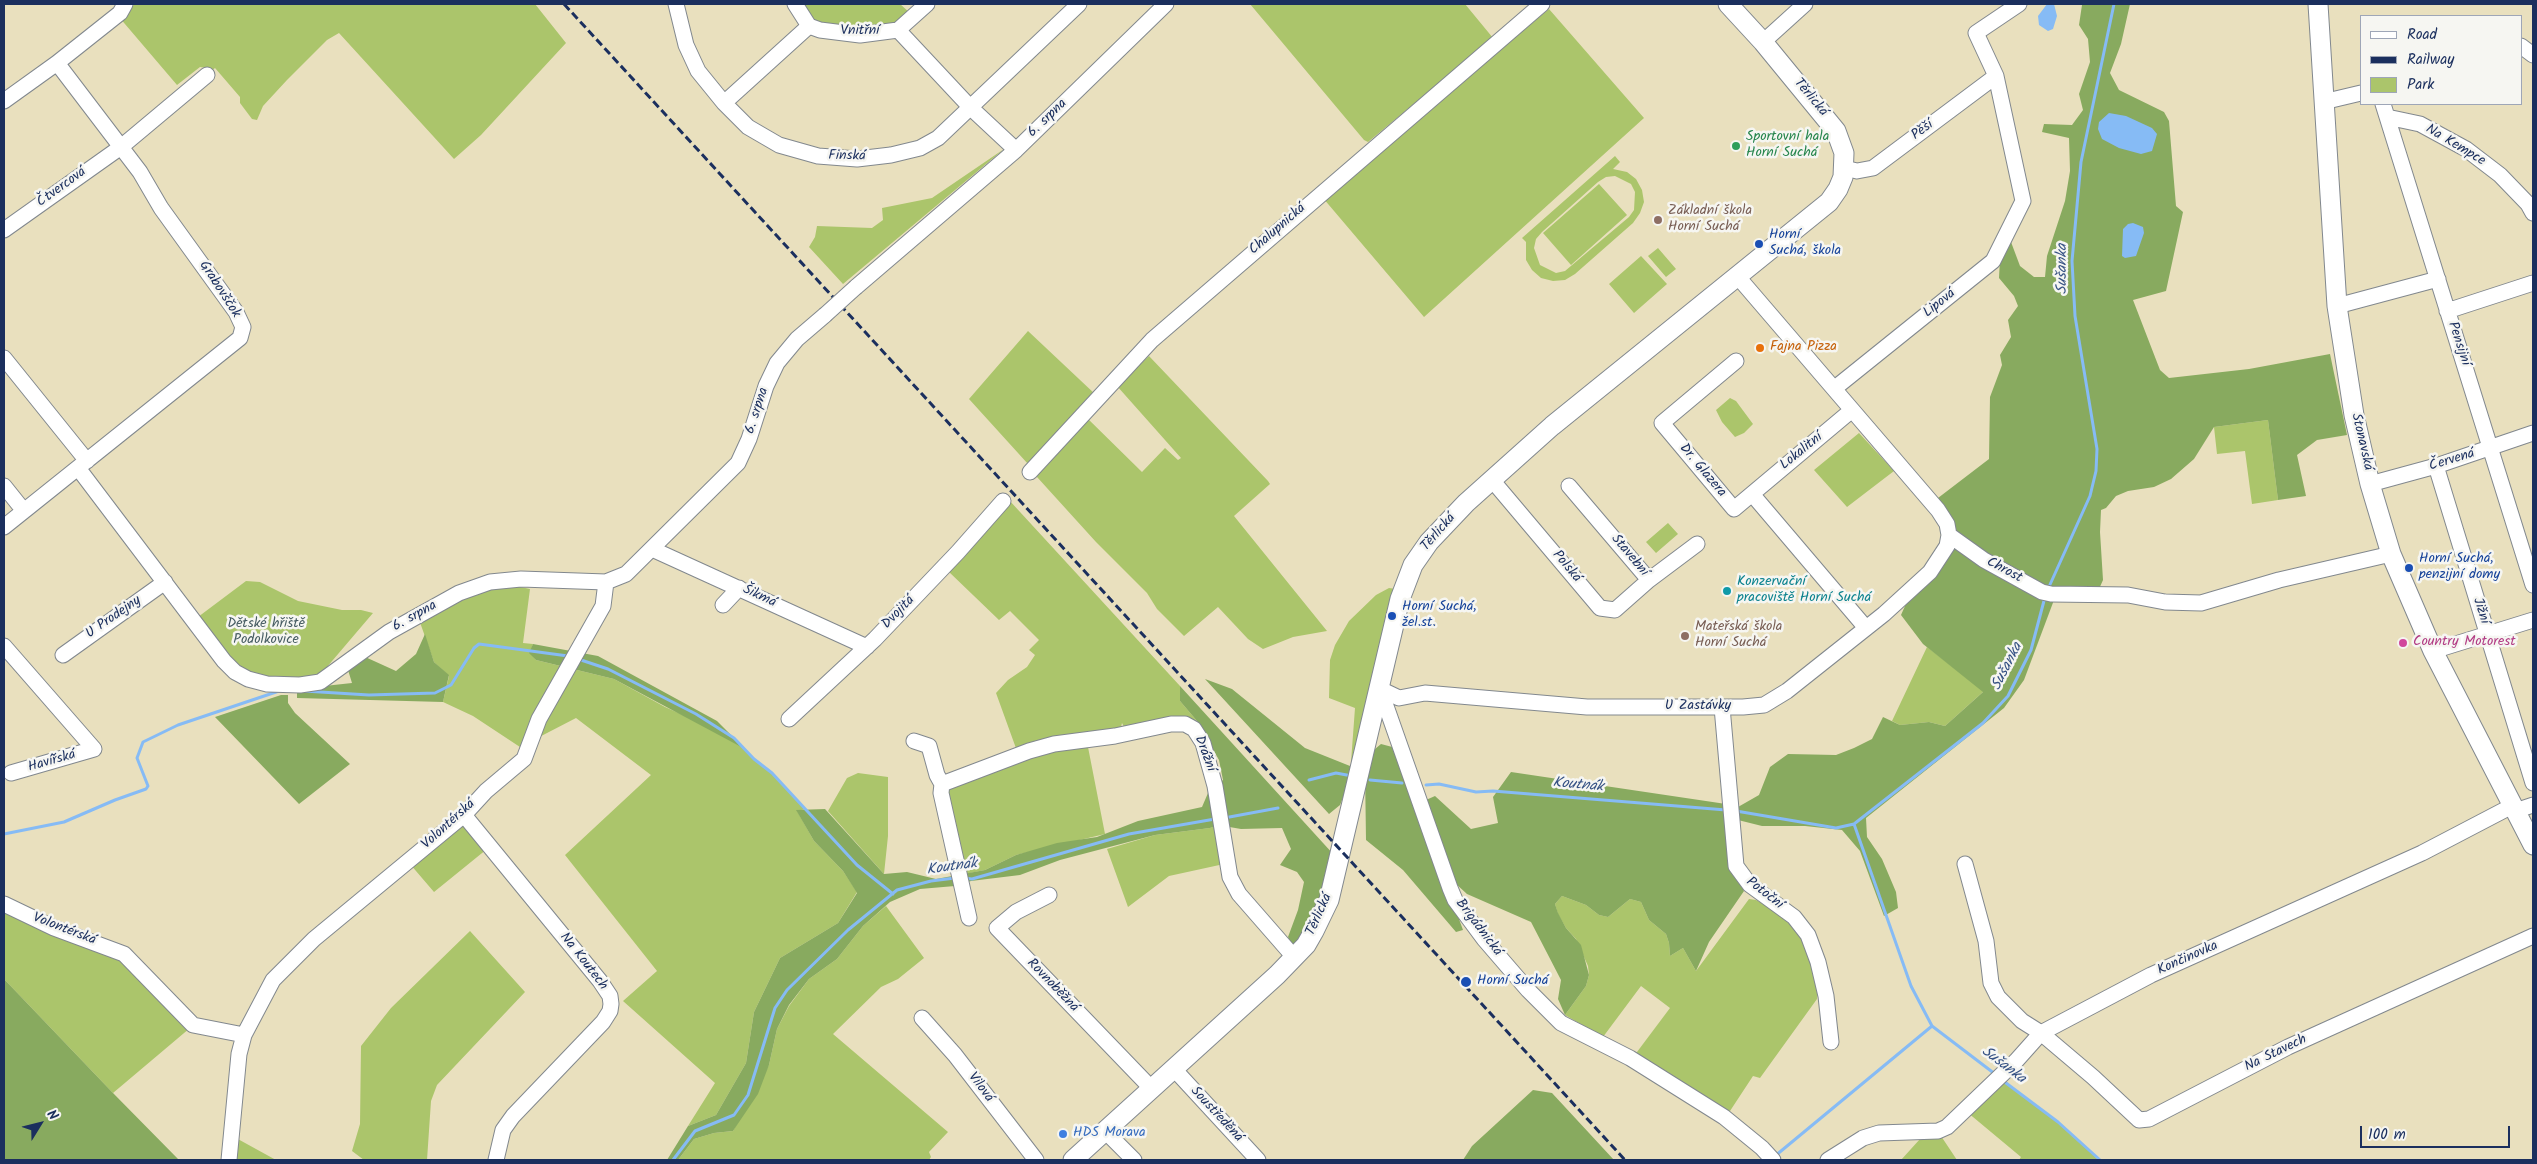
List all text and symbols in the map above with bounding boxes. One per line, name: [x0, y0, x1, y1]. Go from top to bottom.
legend: [2360, 15, 2522, 105]
text: Road: [2407, 23, 2437, 47]
street label: Vnitřní: [841, 24, 879, 40]
text: Railway: [2407, 48, 2454, 72]
text: Park: [2407, 73, 2434, 97]
street label: Těrlická: [1789, 76, 1831, 120]
street label: 6. srpna: [1025, 96, 1071, 142]
street label: Pěší: [1909, 117, 1937, 145]
street label: Na Kempce: [2422, 122, 2488, 170]
place label: Sportovní hala Horní Suchá: [1746, 130, 1829, 162]
marker: Sportovní hala Horní Suchá: [1730, 140, 1742, 152]
street label: Finská: [828, 148, 866, 166]
street label: Čtvercová: [34, 164, 90, 212]
street label: Chalupnická: [1246, 201, 1310, 259]
place label: Základní škola Horní Suchá: [1668, 204, 1752, 236]
marker: Základní škola Horní Suchá: [1652, 214, 1664, 226]
place label: Horní Suchá, škola: [1769, 228, 1841, 260]
marker: Horní Suchá, škola: [1753, 238, 1765, 250]
water label: Sušanka: [2054, 244, 2072, 294]
street label: Grabovščok: [194, 258, 244, 322]
street label: Lipová: [1921, 286, 1959, 322]
street label: Pensijní: [2443, 320, 2473, 368]
place label: Fajna Pizza: [1770, 340, 1837, 356]
marker: Fajna Pizza: [1754, 342, 1766, 354]
street label: 6. srpna: [743, 386, 773, 436]
street label: Stonavská: [2346, 412, 2376, 472]
street label: Lokalitní: [1777, 430, 1827, 474]
street label: Dr. Glazera: [1675, 441, 1729, 501]
street label: Červená: [2427, 446, 2477, 476]
street label: Těrlická: [1418, 511, 1460, 555]
street label: Stavební: [1607, 532, 1651, 580]
street label: Polská: [1548, 548, 1584, 586]
place label: Horní Suchá, penzijní domy: [2419, 552, 2500, 584]
street label: Chrost: [1983, 555, 2025, 587]
marker: Horní Suchá, penzijní domy: [2403, 562, 2415, 574]
place label: Konzervační pracoviště Horní Suchá: [1737, 575, 1871, 608]
street label: Šikmá: [740, 582, 778, 612]
marker: Konzervační pracoviště Horní Suchá: [1721, 585, 1733, 597]
street label: U Prodejny: [83, 593, 145, 643]
street label: Dvojitá: [879, 593, 919, 633]
street label: Jižní: [2468, 596, 2492, 626]
street label: 6. srpna: [390, 598, 440, 636]
place label: Horní Suchá, žel.st.: [1402, 600, 1476, 632]
marker: Horní Suchá, žel.st.: [1386, 610, 1398, 622]
park label: Dětské hřiště Podolkovice: [227, 617, 305, 650]
place label: Mateřská škola Horní Suchá: [1695, 620, 1782, 652]
marker: Mateřská škola Horní Suchá: [1679, 630, 1691, 642]
place label: Country Motorest: [2413, 635, 2516, 651]
marker: Country Motorest: [2397, 637, 2409, 649]
water label: Sušanka: [1988, 640, 2028, 694]
street label: U Zastávky: [1665, 699, 1731, 715]
street label: Drážní: [1190, 734, 1218, 774]
street label: Havířská: [26, 747, 78, 777]
water label: Koutnák: [1552, 775, 1604, 797]
street label: Volontérská: [419, 797, 479, 853]
water label: Koutnák: [926, 856, 978, 880]
street label: Potoční: [1742, 874, 1786, 914]
street label: Těrlická: [1303, 891, 1337, 939]
street label: Brigádnická: [1451, 896, 1505, 960]
street label: Volontérská: [30, 910, 98, 950]
street label: Na Koutech: [555, 930, 611, 994]
street label: Končinovka: [2155, 938, 2221, 980]
street label: Rovnoběžná: [1022, 956, 1082, 1016]
place label: Horní Suchá: [1477, 974, 1548, 990]
marker: Horní Suchá: [1459, 975, 1473, 989]
street label: Na Stavech: [2242, 1032, 2310, 1076]
water label: Sušanka: [1977, 1044, 2029, 1088]
street label: Vilová: [963, 1070, 997, 1106]
street label: Soustředěná: [1186, 1084, 1246, 1146]
north arrow: [15, 1099, 65, 1149]
text: N: [41, 1105, 64, 1125]
scale bar: [2362, 1116, 2512, 1148]
text: 100 m: [2368, 1123, 2406, 1147]
place label: HDS Morava: [1073, 1126, 1146, 1142]
marker: HDS Morava: [1057, 1128, 1069, 1140]

